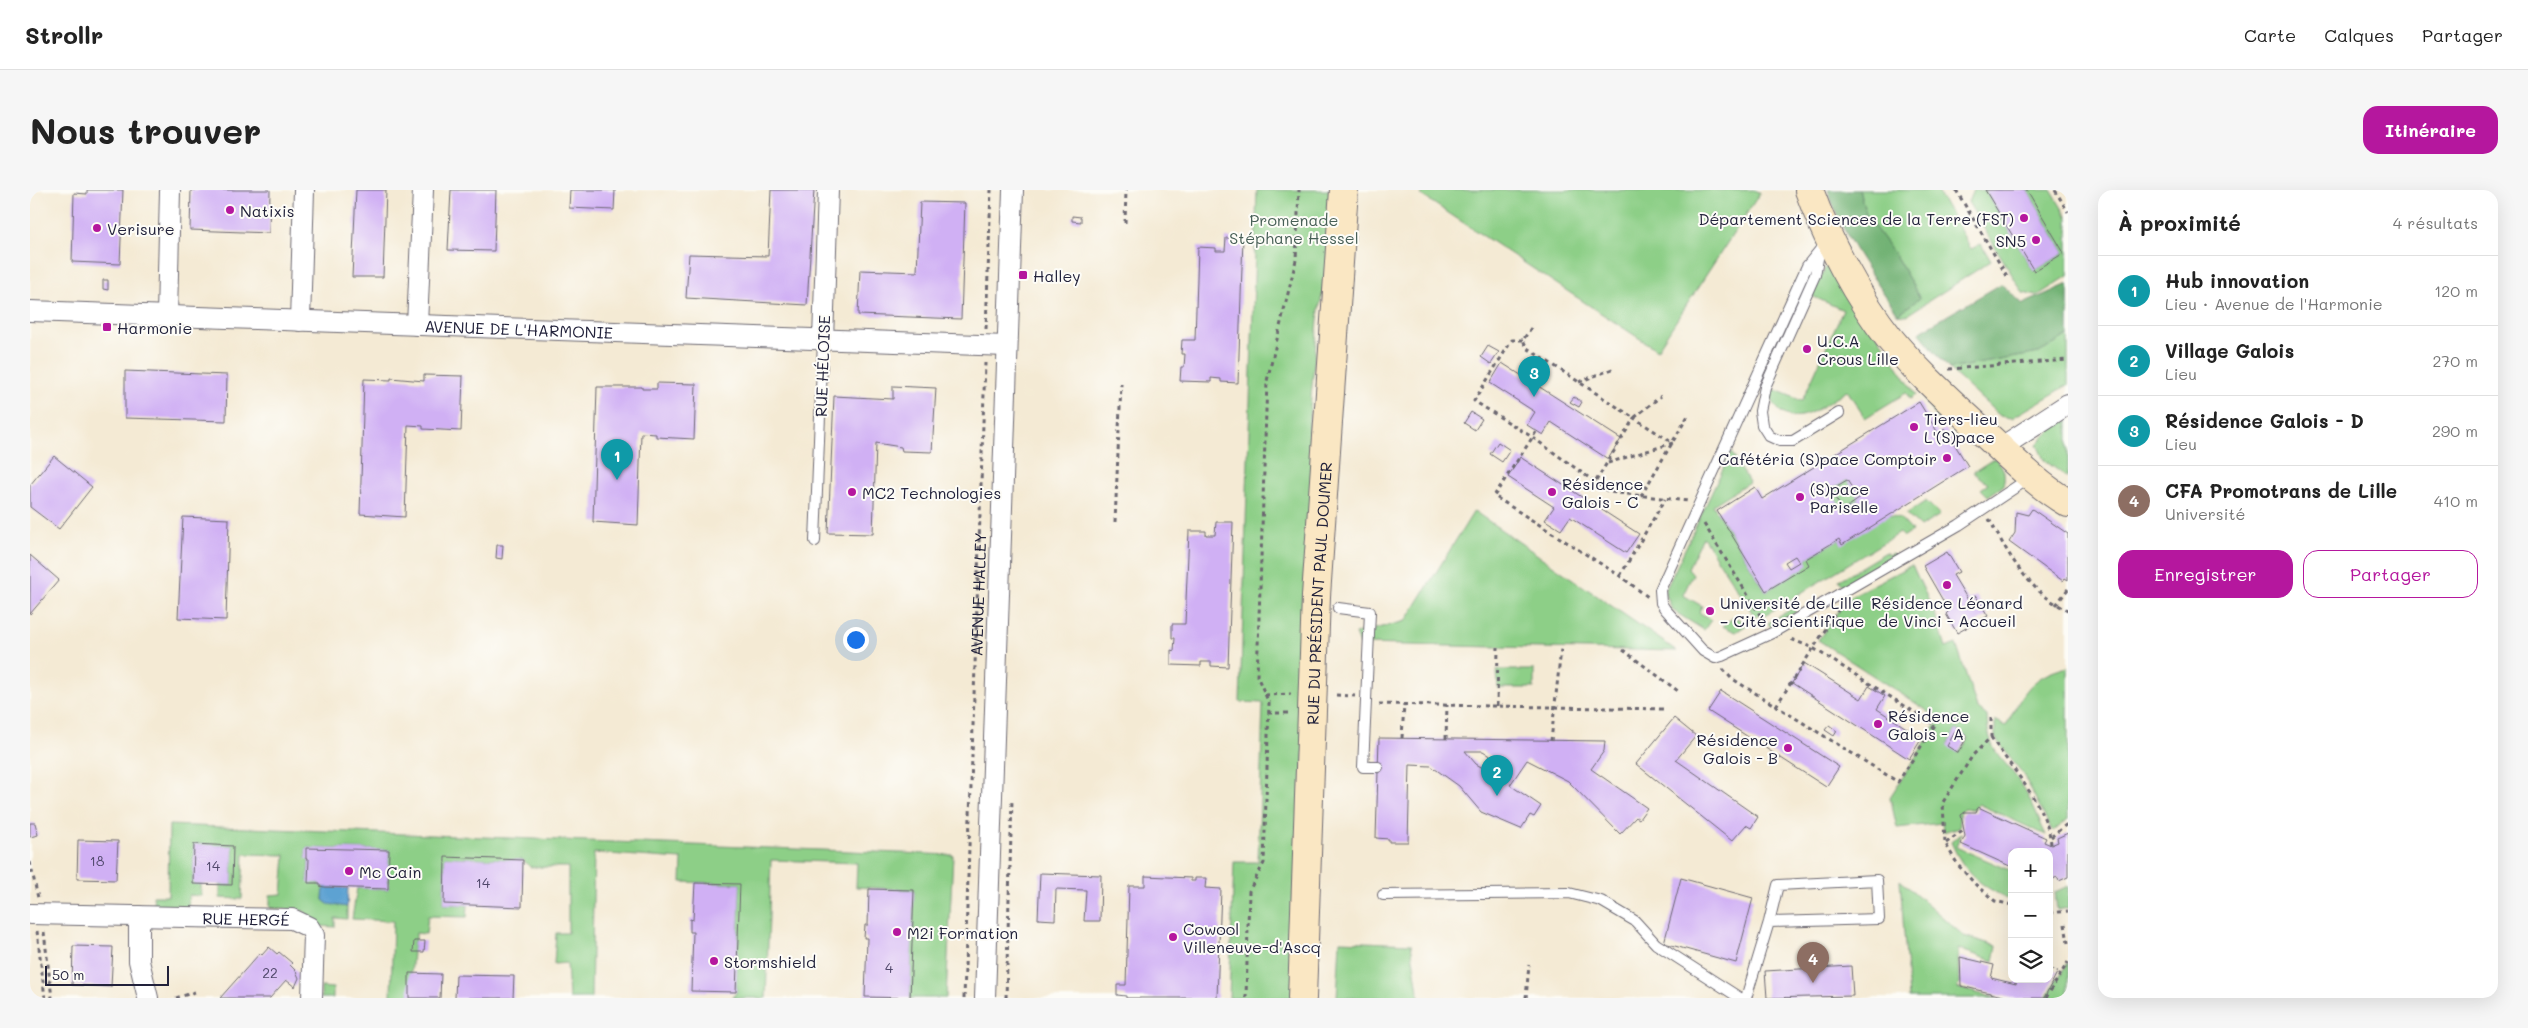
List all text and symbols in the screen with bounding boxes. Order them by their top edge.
text: Strollr [25,19,103,50]
text: Carte [2244,23,2296,47]
text: Calques [2324,23,2394,47]
text: Partager [2422,23,2503,47]
button: Itinéraire [2363,106,2498,154]
text: Nous trouver [30,107,261,153]
place label: Natixis [240,200,295,221]
marker: Natixis [224,204,236,216]
place label: Département Sciences de la Terre (FST) [1698,208,2014,229]
park label: Promenade Stéphane Hessel [1229,209,1359,248]
text: À proximité [2118,209,2241,236]
marker: Département Sciences de la Terre (FST) [2018,212,2030,224]
text: 4 résultats [2393,212,2478,233]
place label: Verisure [107,218,175,239]
marker: Verisure [91,222,103,234]
place label: SN5 [1996,230,2026,251]
marker: SN5 [2030,234,2042,246]
place label: Halley [1033,265,1081,286]
text: Hub innovation [2165,268,2309,293]
marker: Halley [1017,269,1029,281]
text: 1 [2130,280,2138,301]
text: 120 m [2434,280,2478,301]
text: Lieu · Avenue de l'Harmonie [2165,293,2383,314]
street label: AVENUE DE L'HARMONIE [424,315,613,342]
street label: RUE HÉLOISE [810,315,834,417]
place label: Harmonie [117,317,192,338]
marker: Harmonie [101,321,113,333]
place label: U.C.A Crous Lille [1817,330,1899,369]
text: Village Galois [2165,338,2294,363]
marker: U.C.A Crous Lille [1801,343,1813,355]
text: 2 [2130,350,2138,371]
text: 270 m [2432,350,2478,371]
pin: 3 [1518,356,1550,397]
text: Lieu [2165,363,2197,384]
place label: Tiers-lieu L'(S)pace [1924,408,1998,447]
text: Résidence Galois - D [2165,408,2364,433]
text: 3 [2129,420,2139,441]
text: 290 m [2432,420,2478,441]
marker: Tiers-lieu L'(S)pace [1908,421,1920,433]
text: Lieu [2165,433,2197,454]
pin: 1 [601,439,633,480]
place label: Cafétéria (S)pace Comptoir [1718,448,1937,469]
marker: Cafétéria (S)pace Comptoir [1941,452,1953,464]
street label: RUE DU PRÉSIDENT PAUL DOUMER [1301,461,1336,725]
place label: Résidence Galois - C [1562,473,1643,512]
place label: (S)pace Pariselle [1810,478,1878,517]
text: CFA Promotrans de Lille [2165,478,2397,503]
place label: MC2 Technologies [862,482,1001,503]
marker: MC2 Technologies [846,486,858,498]
marker: Résidence Galois - C [1546,486,1558,498]
text: 4 [2129,490,2139,511]
text: 410 m [2434,490,2478,511]
marker: (S)pace Pariselle [1794,491,1806,503]
text: Université [2165,503,2245,524]
street label: AVENUE HALLEY [965,532,990,657]
button: Enregistrer [2118,550,2293,598]
button: Partager [2303,550,2478,598]
marker: Résidence Léonard de Vinci - Accueil [1941,579,1953,591]
place label: Université de Lille ‐ Cité scientifique [1720,592,1865,631]
place label: Résidence Léonard de Vinci - Accueil [1871,592,2023,631]
marker: Université de Lille ‐ Cité scientifique [1704,605,1716,617]
your location [843,627,869,653]
place label: Résidence Galois - A [1888,705,1969,744]
marker: Résidence Galois - A [1872,718,1884,730]
place label: Résidence Galois - B [1697,729,1778,768]
marker: Résidence Galois - B [1782,742,1794,754]
pin: 2 [1481,755,1513,796]
map controls [2008,848,2053,983]
button: + [2008,848,2053,893]
house number: 18 [90,851,104,870]
house number: 14 [206,856,221,875]
place label: Mc Cain [359,861,421,882]
marker: Mc Cain [343,865,355,877]
house number: 14 [476,873,491,892]
button: − [2008,893,2053,938]
street label: RUE HERGÉ [202,907,290,929]
place label: Cowool Villeneuve-d'Ascq [1183,918,1321,957]
place label: M2i Formation [907,922,1018,943]
marker: M2i Formation [891,926,903,938]
marker: Cowool Villeneuve-d'Ascq [1167,931,1179,943]
button: layers [2008,938,2053,983]
pin: 4 [1797,942,1829,983]
place label: Stormshield [724,951,816,972]
marker: Stormshield [708,955,720,967]
house number: 4 [885,958,894,977]
scale bar [45,963,169,986]
house number: 22 [262,963,278,982]
text: 50 m [52,965,84,984]

